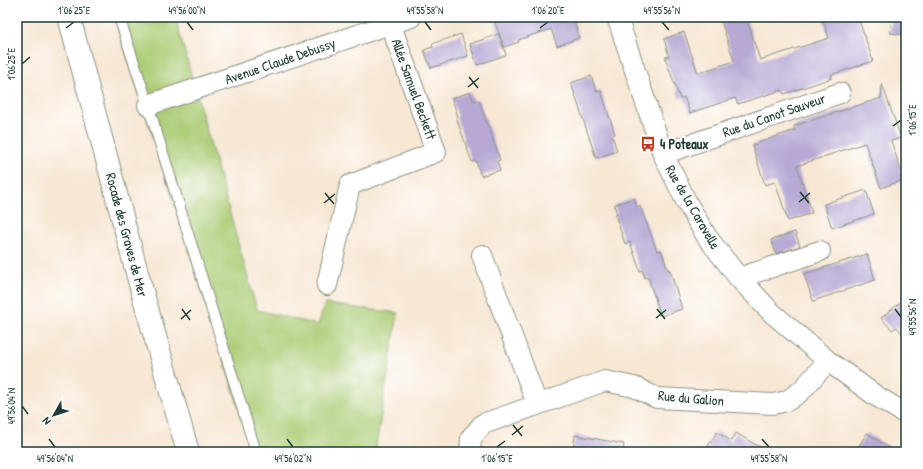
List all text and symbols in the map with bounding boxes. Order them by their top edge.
text: 1°06'25"E [58,4,91,17]
text: 49°56'00"N [169,4,205,17]
text: 49°55'58"N [407,4,443,17]
text: 1°06'20"E [532,4,565,17]
text: 49°55'56"N [644,4,680,17]
street label: Avenue Claude Debussy [222,33,338,89]
street label: Allée Samuel Beckett [387,36,442,142]
text: 1°06'25"E [5,47,18,80]
street label: Rue du Canot Sauveur [720,88,829,141]
text: 1°06'15"E [906,104,919,136]
place label: 4 Poteaux [660,134,709,153]
bus stop icon: 4 Poteaux [639,135,657,153]
street label: Rue de la Caravelle [662,161,725,253]
street label: Rocade des Graves de Mer [102,171,153,300]
text: 49°55'56"N [906,299,919,335]
street label: Rue du Galion [657,385,725,410]
text: 49°56'04"N [5,388,18,424]
north arrow [34,395,74,435]
text: N [39,415,54,428]
text: 49°56'04"N [37,452,73,465]
text: 49°56'02"N [274,452,312,465]
text: 1°06'15"E [481,452,513,465]
text: 49°55'58"N [751,452,787,465]

